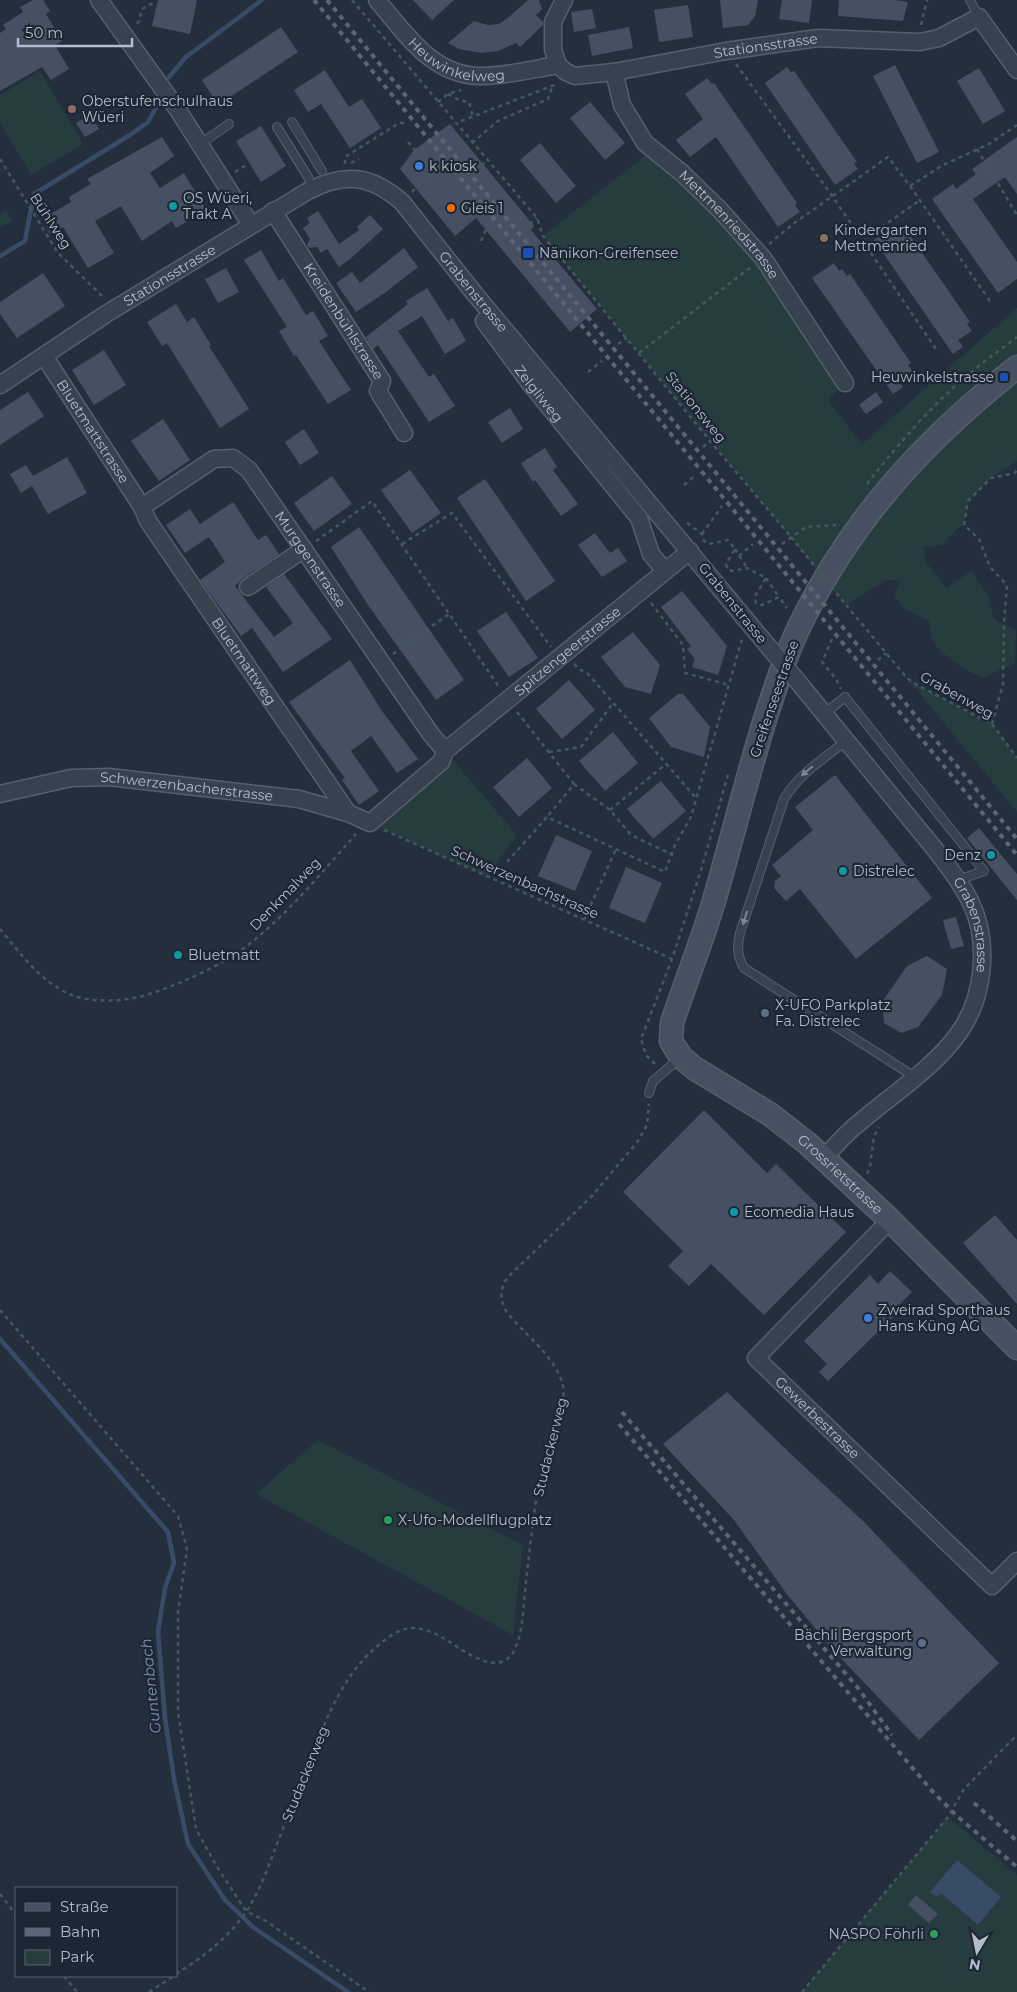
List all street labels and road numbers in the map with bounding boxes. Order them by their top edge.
street label: Stationsstrasse [712,29,819,62]
street label: Heuwinkelweg [404,34,506,85]
street label: Mettmenriedstrasse [675,166,783,282]
street label: Bühlweg [26,190,76,252]
street label: Stationsstrasse [120,240,219,310]
street label: Grabenstrasse [435,247,512,336]
street label: Kreidenbühlstrasse [300,260,388,383]
street label: Zelgliweg [510,361,567,426]
street label: Stationsweg [662,368,730,446]
street label: Bluetmattstrasse [53,376,133,487]
street label: Murggenstrasse [271,508,350,611]
street label: Grabenstrasse [695,559,771,647]
street label: Spitzengeerstrasse [510,602,624,700]
street label: Bluetmattweg [208,614,280,708]
street label: Greifenseestrasse [746,638,802,760]
street label: Grabenweg [917,667,997,723]
street label: Schwerzenbacherstrasse [100,768,274,805]
street label: Schwerzenbachstrasse [448,841,602,923]
street label: Denkmalweg [246,854,324,934]
street label: Grabenstrasse [949,873,991,973]
street label: Grossrietstrasse [794,1130,887,1218]
street label: Gewerbestrasse [771,1372,864,1463]
street label: Studackerweg [529,1395,571,1499]
street label: Studackerweg [278,1723,332,1825]

